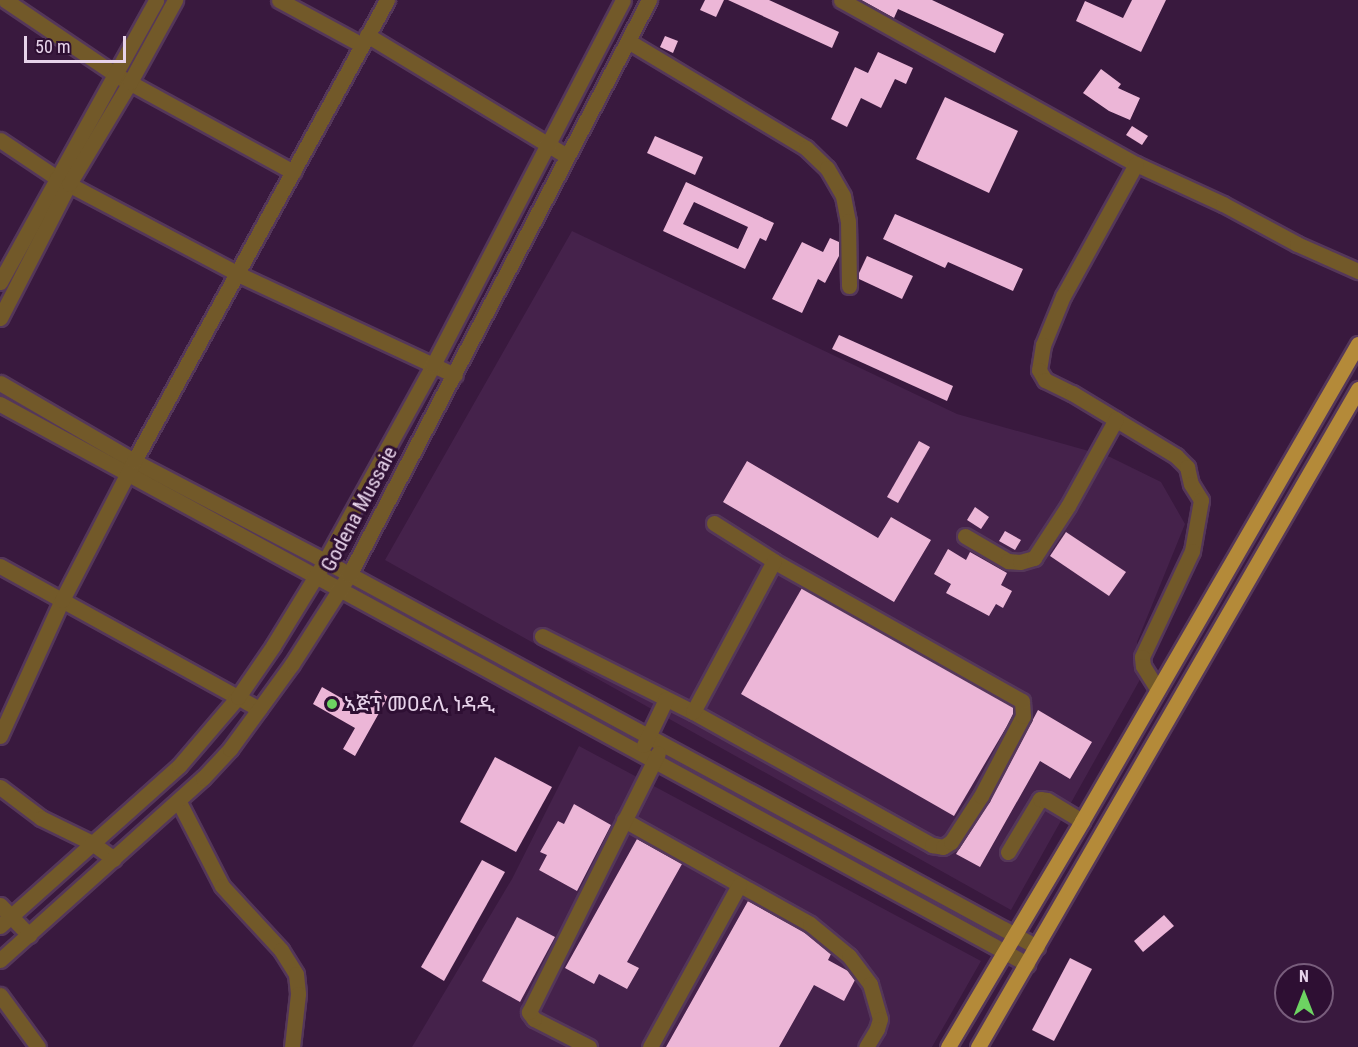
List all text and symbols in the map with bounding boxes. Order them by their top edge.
scale bar [27,24,129,62]
text: 50 m [35,36,70,57]
street label: Godena Mussaie [315,442,403,576]
place label: ኣጅፕ መዐደሊ ነዳዲ [344,691,495,717]
marker: ኣጅፕ መዐደሊ ነዳዲ [325,697,339,711]
north arrow [1274,963,1334,1023]
text: N [1299,967,1309,986]

